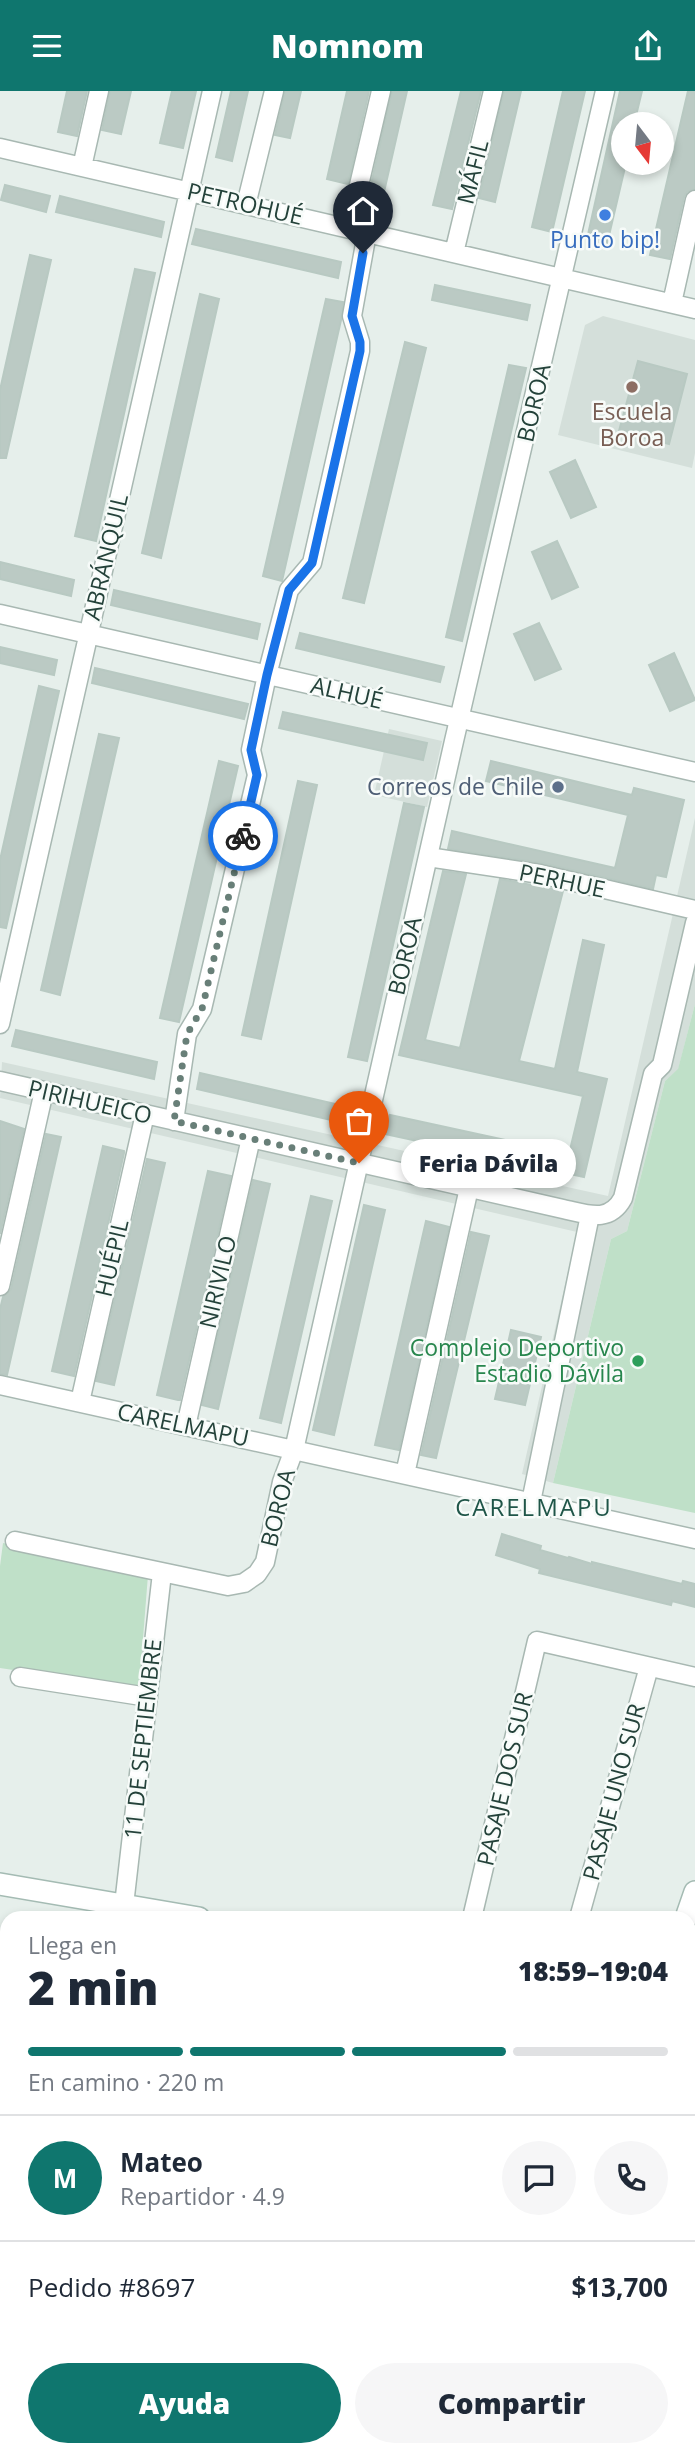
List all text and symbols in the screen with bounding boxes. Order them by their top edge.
text: Nomnom [271,24,424,67]
icon: menu [28,27,66,65]
icon: share [629,27,667,65]
north arrow [611,112,674,175]
map controls [611,112,674,175]
street label: MÁFIL [449,136,495,207]
street label: PETROHUÉ [184,174,306,232]
pin [333,181,393,253]
icon: home [344,192,382,230]
marker: Punto bip! [597,207,613,223]
place label: Punto bip! [550,223,660,255]
street label: BOROA [509,360,558,445]
marker: Escuela Boroa [624,379,640,395]
place label: Escuela Boroa [592,395,672,453]
street label: ABRÁNQUIL [75,491,135,623]
street label: ALHUÉ [308,668,386,716]
place label: Correos de Chile [367,770,544,802]
marker: Correos de Chile [550,779,566,795]
courier [208,801,278,871]
icon: bike [224,817,262,855]
street label: PERHUE [516,855,608,905]
street label: BOROA [380,913,429,998]
street label: PIRIHUEICO [25,1071,155,1131]
pin [329,1091,389,1163]
icon: bag [340,1102,378,1140]
callout: Feria Dávila [401,1139,576,1187]
text: Feria Dávila [419,1147,558,1179]
street label: HUÉPIL [87,1216,135,1300]
street label: NIRIVILO [191,1232,243,1331]
place label: Complejo Deportivo Estadio Dávila [410,1331,624,1389]
marker: Complejo Deportivo Estadio Dávila [630,1353,646,1369]
street label: CARELMAPU [114,1394,252,1454]
street label: BOROA [252,1465,302,1550]
district label: CARELMAPU [455,1490,613,1523]
street label: 11 DE SEPTIEMBRE [116,1637,168,1841]
street label: PASAJE DOS SUR [469,1689,540,1869]
street label: PASAJE UNO SUR [574,1700,652,1884]
text: Llega en [28,1929,117,1961]
text: 18:59–19:04 [518,1953,668,1989]
text: 2 min [28,1956,159,2018]
text: En camino · 220 m [28,2066,224,2098]
button: chat [502,2141,576,2215]
button: phone [594,2141,668,2215]
text: Mateo [120,2144,203,2180]
text: M [53,2160,77,2196]
text: Repartidor · 4.9 [120,2180,285,2212]
text: Pedido #8697 [28,2269,195,2305]
text: $13,700 [571,2269,668,2305]
button: Ayuda [28,2363,341,2443]
button: Compartir [355,2363,668,2443]

